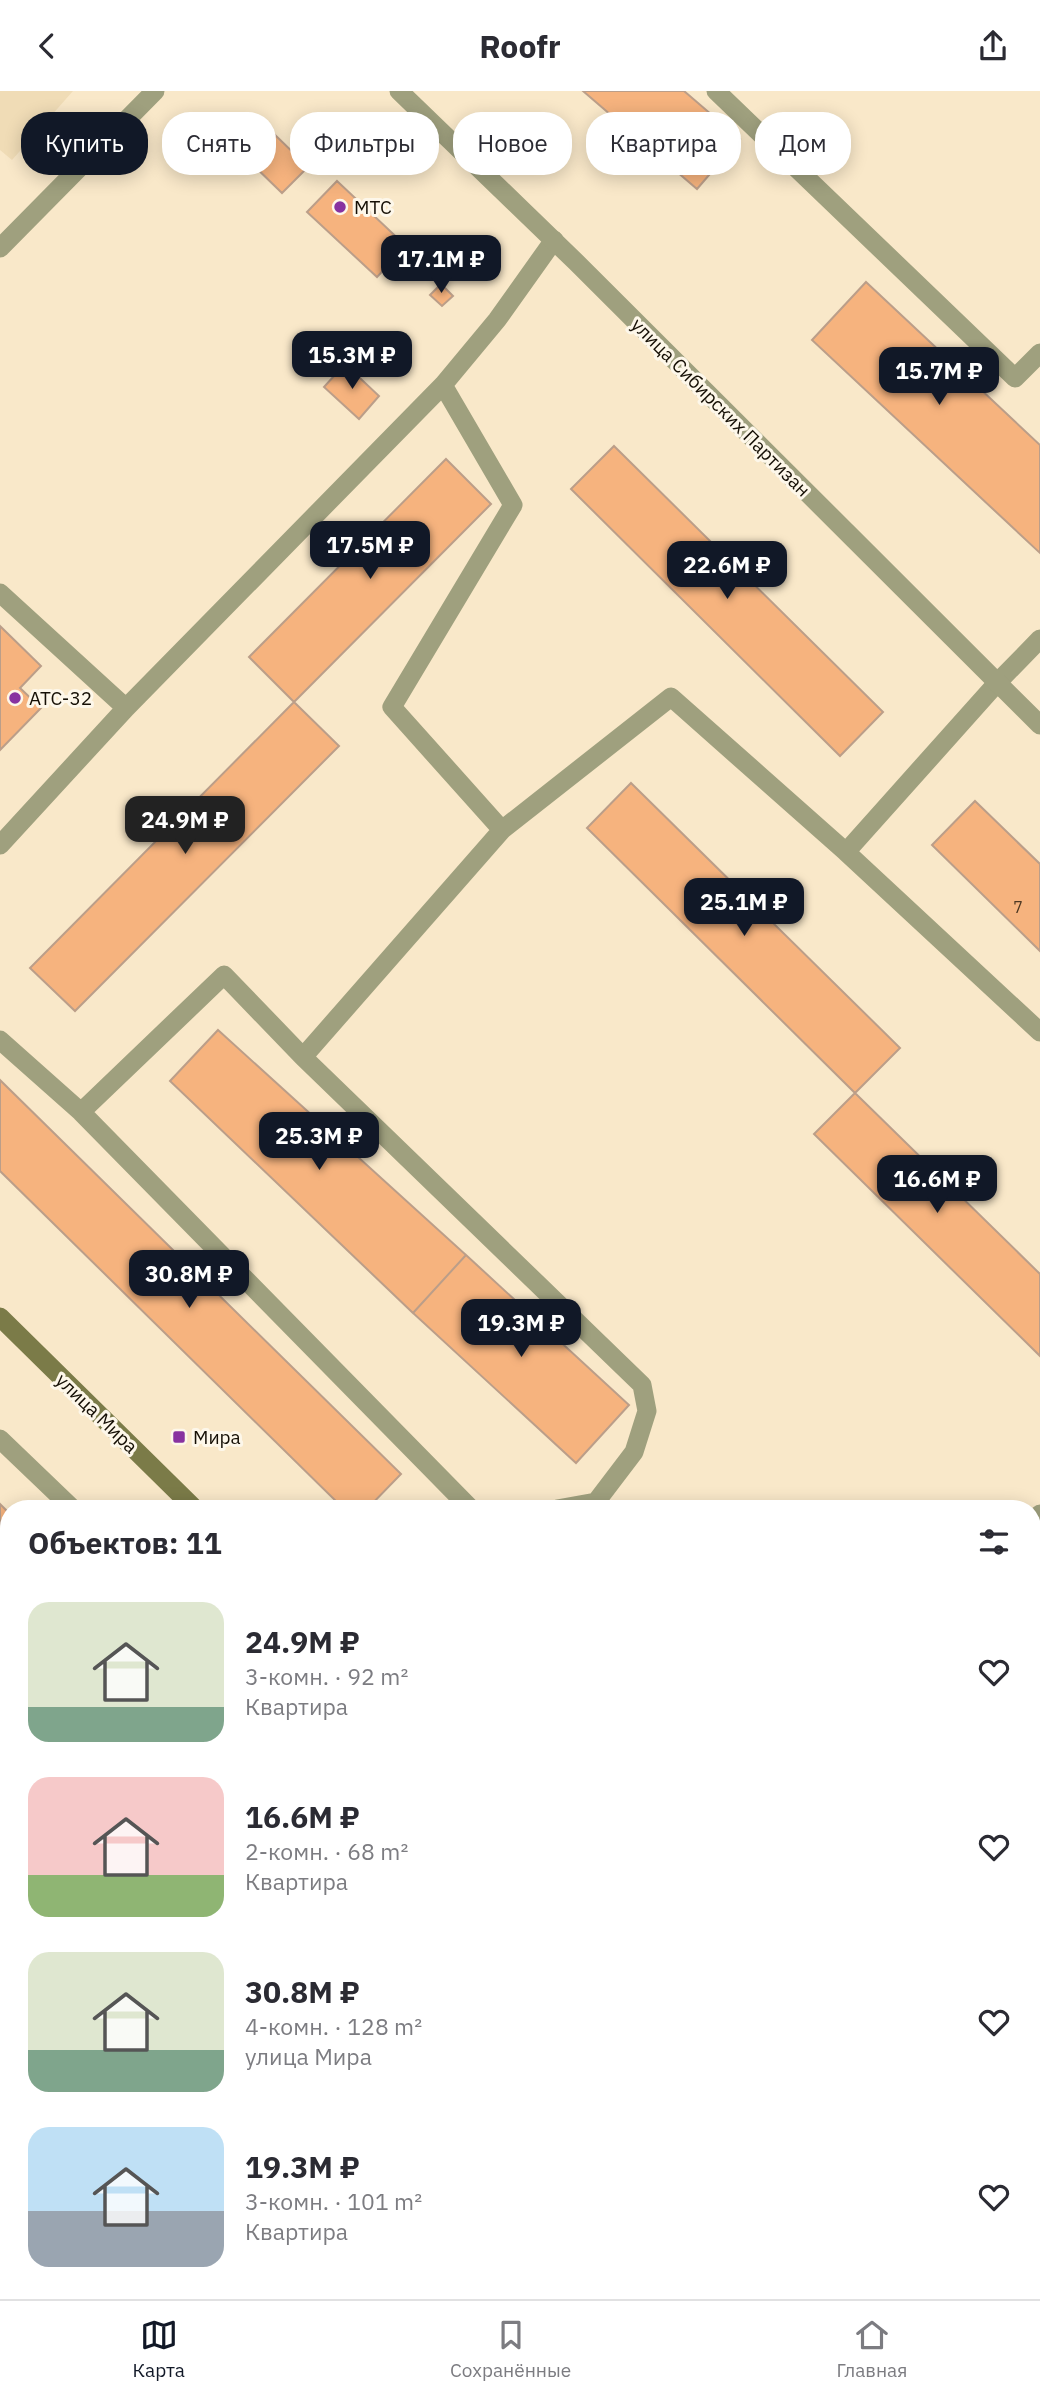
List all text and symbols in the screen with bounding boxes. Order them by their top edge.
text: Roofr [479,25,561,67]
icon: back [28,27,66,65]
icon: share [974,27,1012,65]
chip: Купить [21,112,148,175]
chip: Снять [162,112,276,175]
chip: Фильтры [290,112,439,175]
chip: Новое [453,112,572,175]
chip: Квартира [586,112,741,175]
chip: Дом [755,112,851,175]
place label: МТС [354,195,392,219]
marker: МТС [332,199,348,215]
pin: 17.1M ₽ [376,235,506,295]
text: 17.1M ₽ [397,243,485,273]
street label: улица Сибирских Партизан [627,313,815,501]
pin: 15.3M ₽ [287,331,417,391]
text: 15.3M ₽ [308,339,396,369]
pin: 15.7M ₽ [874,347,1004,407]
text: 15.7M ₽ [895,355,983,385]
pin: 17.5M ₽ [305,521,435,581]
text: 17.5M ₽ [326,529,414,559]
pin: 22.6M ₽ [662,541,792,601]
text: 22.6M ₽ [683,549,771,579]
place label: АТС-32 [29,686,92,710]
marker: АТС-32 [7,690,23,706]
pin: 24.9M ₽ [120,797,250,856]
text: 24.9M ₽ [141,804,229,834]
pin: 25.1M ₽ [679,879,809,938]
text: 25.1M ₽ [700,886,788,916]
house number: 7 [1013,897,1023,917]
pin: 25.3M ₽ [254,1112,384,1172]
text: 25.3M ₽ [275,1120,363,1150]
pin: 16.6M ₽ [872,1155,1002,1215]
text: 16.6M ₽ [893,1163,981,1193]
pin: 30.8M ₽ [124,1251,254,1310]
text: 30.8M ₽ [145,1258,233,1288]
pin: 19.3M ₽ [456,1299,586,1359]
text: 19.3M ₽ [477,1307,565,1337]
street label: улица Мира [51,1368,143,1458]
place label: Мира [193,1425,241,1449]
marker: Мира [171,1429,187,1445]
text: Объектов: 11 [28,1523,222,1562]
icon: filters [975,1523,1013,1561]
text: 24.9M ₽ [245,1622,360,1661]
icon: home [84,1630,168,1714]
icon: heart [975,1653,1013,1691]
text: 3-комн. · 92 m² [245,1661,408,1691]
text: Квартира [245,1691,348,1721]
text: 16.6M ₽ [245,1797,360,1836]
icon: home [84,1805,168,1889]
icon: heart [975,1828,1013,1866]
text: 2-комн. · 68 m² [245,1836,408,1866]
text: Квартира [245,1866,348,1896]
text: 30.8M ₽ [245,1972,360,2011]
icon: home [84,1980,168,2064]
icon: heart [975,2003,1013,2041]
text: 4-комн. · 128 m² [245,2011,422,2041]
text: улица Мира [245,2041,372,2071]
text: 19.3M ₽ [245,2147,360,2186]
icon: home [84,2155,168,2239]
icon: heart [975,2178,1013,2216]
text: 3-комн. · 101 m² [245,2186,422,2216]
text: Квартира [245,2216,348,2246]
tab: Карта [133,2316,185,2382]
tab: Сохранённые [450,2316,571,2382]
tab: Главная [836,2316,907,2382]

